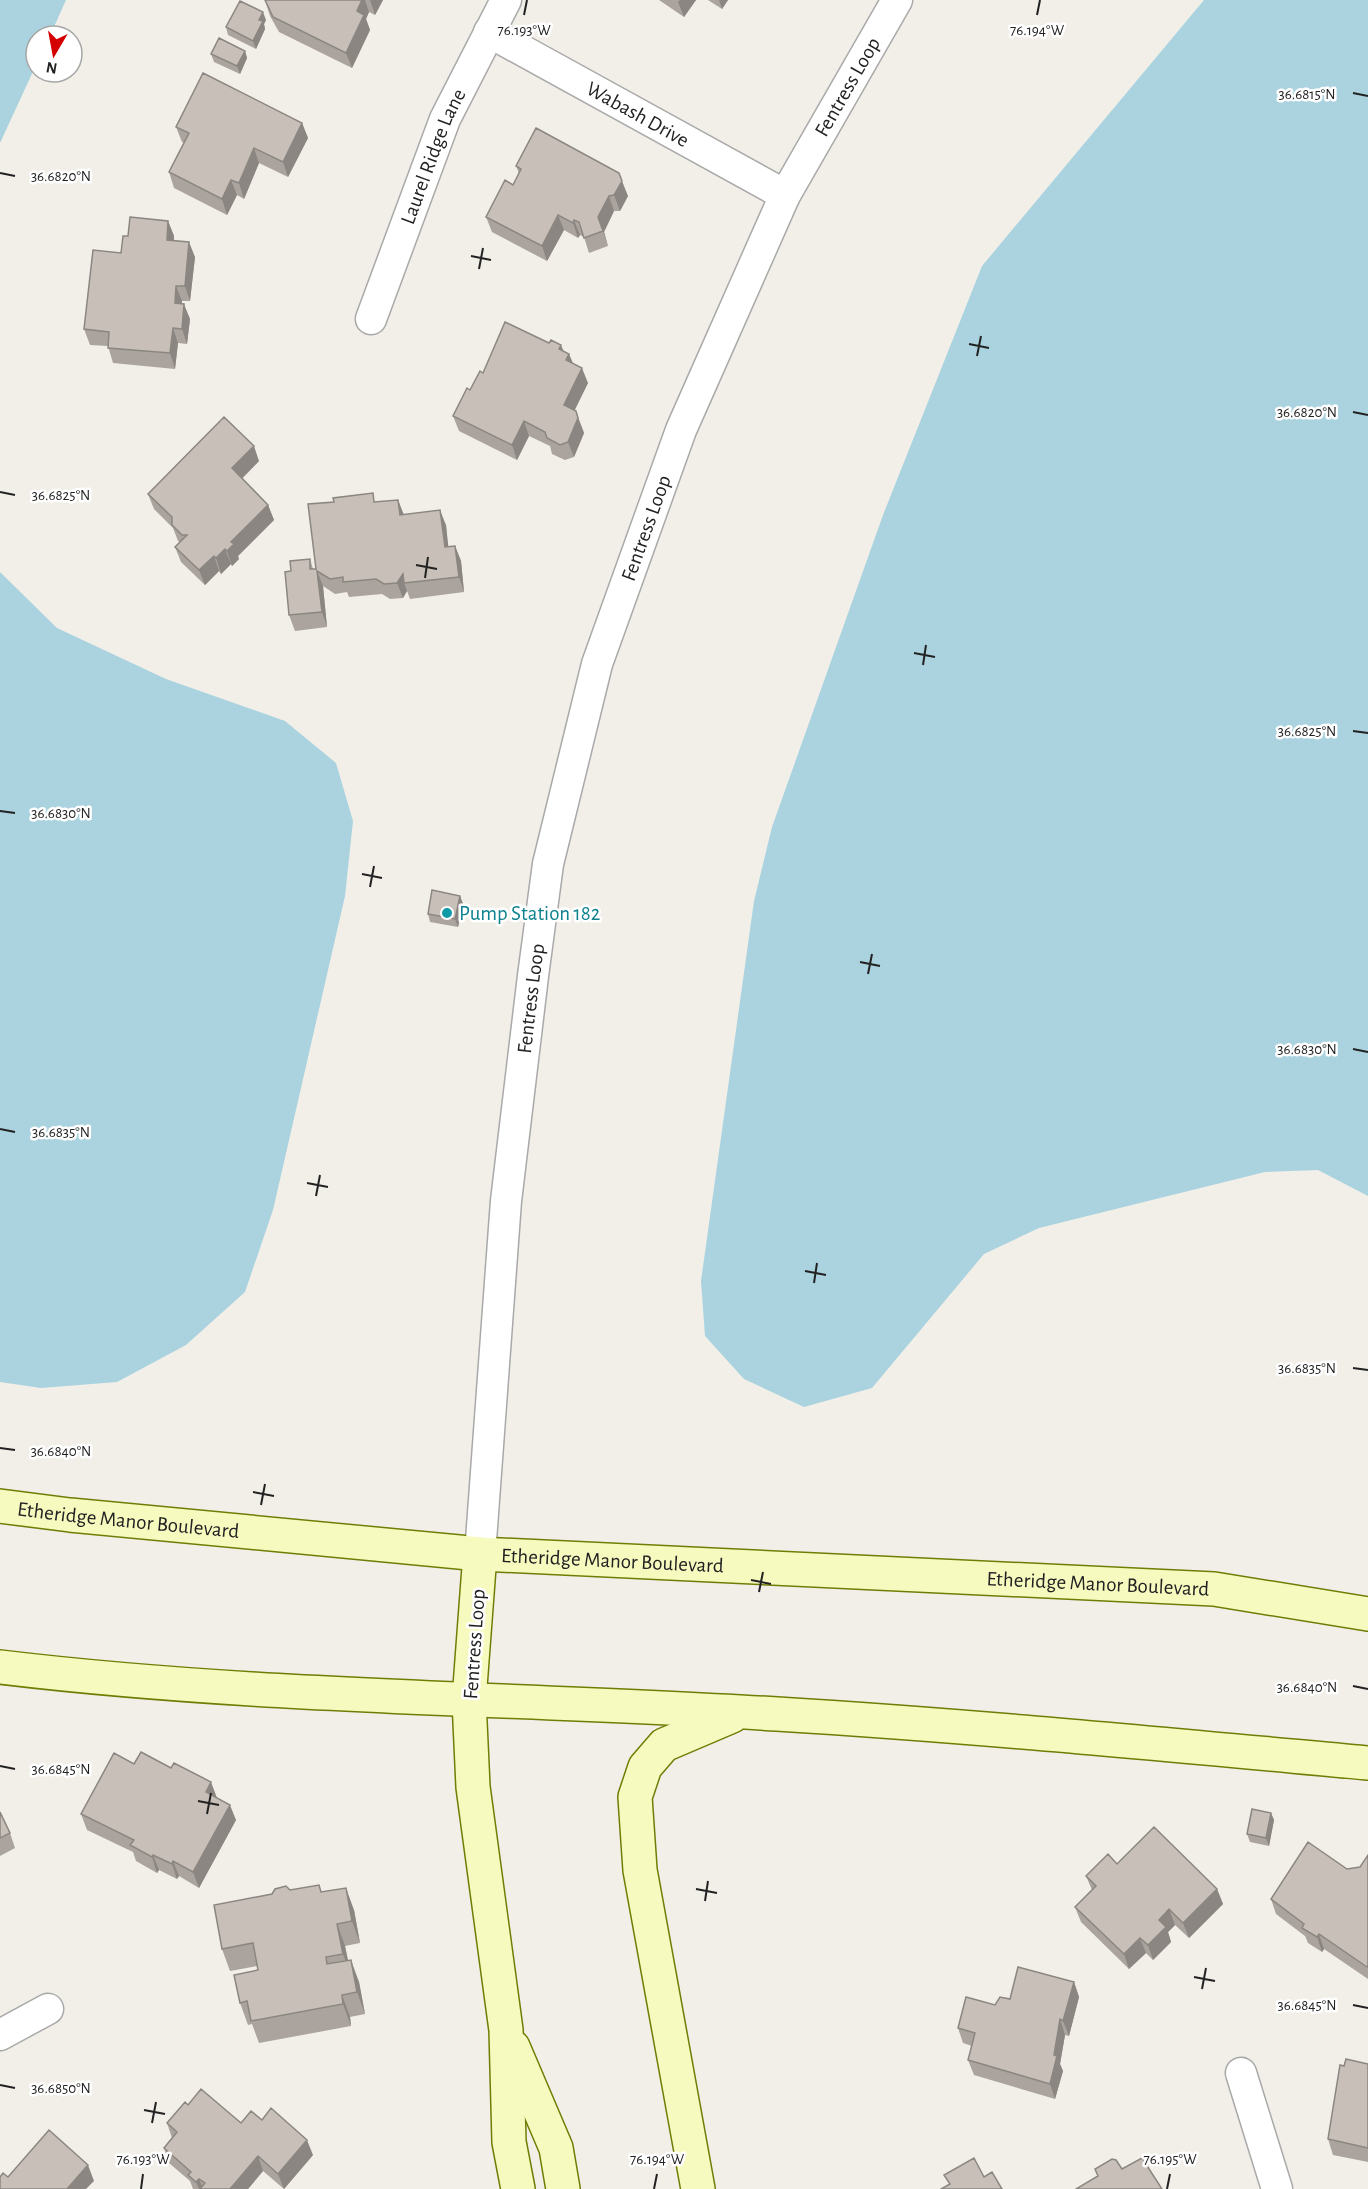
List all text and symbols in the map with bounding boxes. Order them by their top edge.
text: 76.193°W [497,23,551,38]
text: 76.194°W [1010,23,1065,38]
north arrow [24,24,84,84]
street label: Fentress Loop [811,34,884,140]
text: N [45,59,58,77]
street label: Wabash Drive [583,78,693,151]
street label: Laurel Ridge Lane [397,85,470,227]
text: 36.6815°N [1279,87,1335,102]
text: 36.6820°N [31,169,91,184]
text: 36.6820°N [1277,405,1337,420]
street label: Fentress Loop [618,472,675,584]
text: 36.6825°N [32,488,90,503]
text: 36.6825°N [1278,724,1336,739]
text: 36.6830°N [31,806,91,821]
place label: Pump Station 182 [459,903,600,924]
marker: Pump Station 182 [440,906,454,920]
street label: Fentress Loop [514,942,548,1055]
text: 36.6830°N [1277,1042,1337,1057]
text: 36.6835°N [32,1125,90,1140]
text: 36.6835°N [1278,1361,1336,1376]
text: 36.6840°N [31,1444,91,1459]
street label: Etheridge Manor Boulevard [16,1498,240,1542]
street label: Etheridge Manor Boulevard [501,1545,724,1577]
street label: Etheridge Manor Boulevard [986,1568,1210,1600]
street label: Fentress Loop [460,1588,489,1700]
text: 36.6840°N [1277,1680,1337,1695]
text: 36.6845°N [32,1762,90,1777]
text: 36.6845°N [1278,1998,1336,2013]
text: 36.6850°N [31,2081,91,2096]
text: 76.193°W [116,2152,170,2167]
text: 76.194°W [630,2152,685,2167]
text: 76.195°W [1143,2152,1197,2167]

